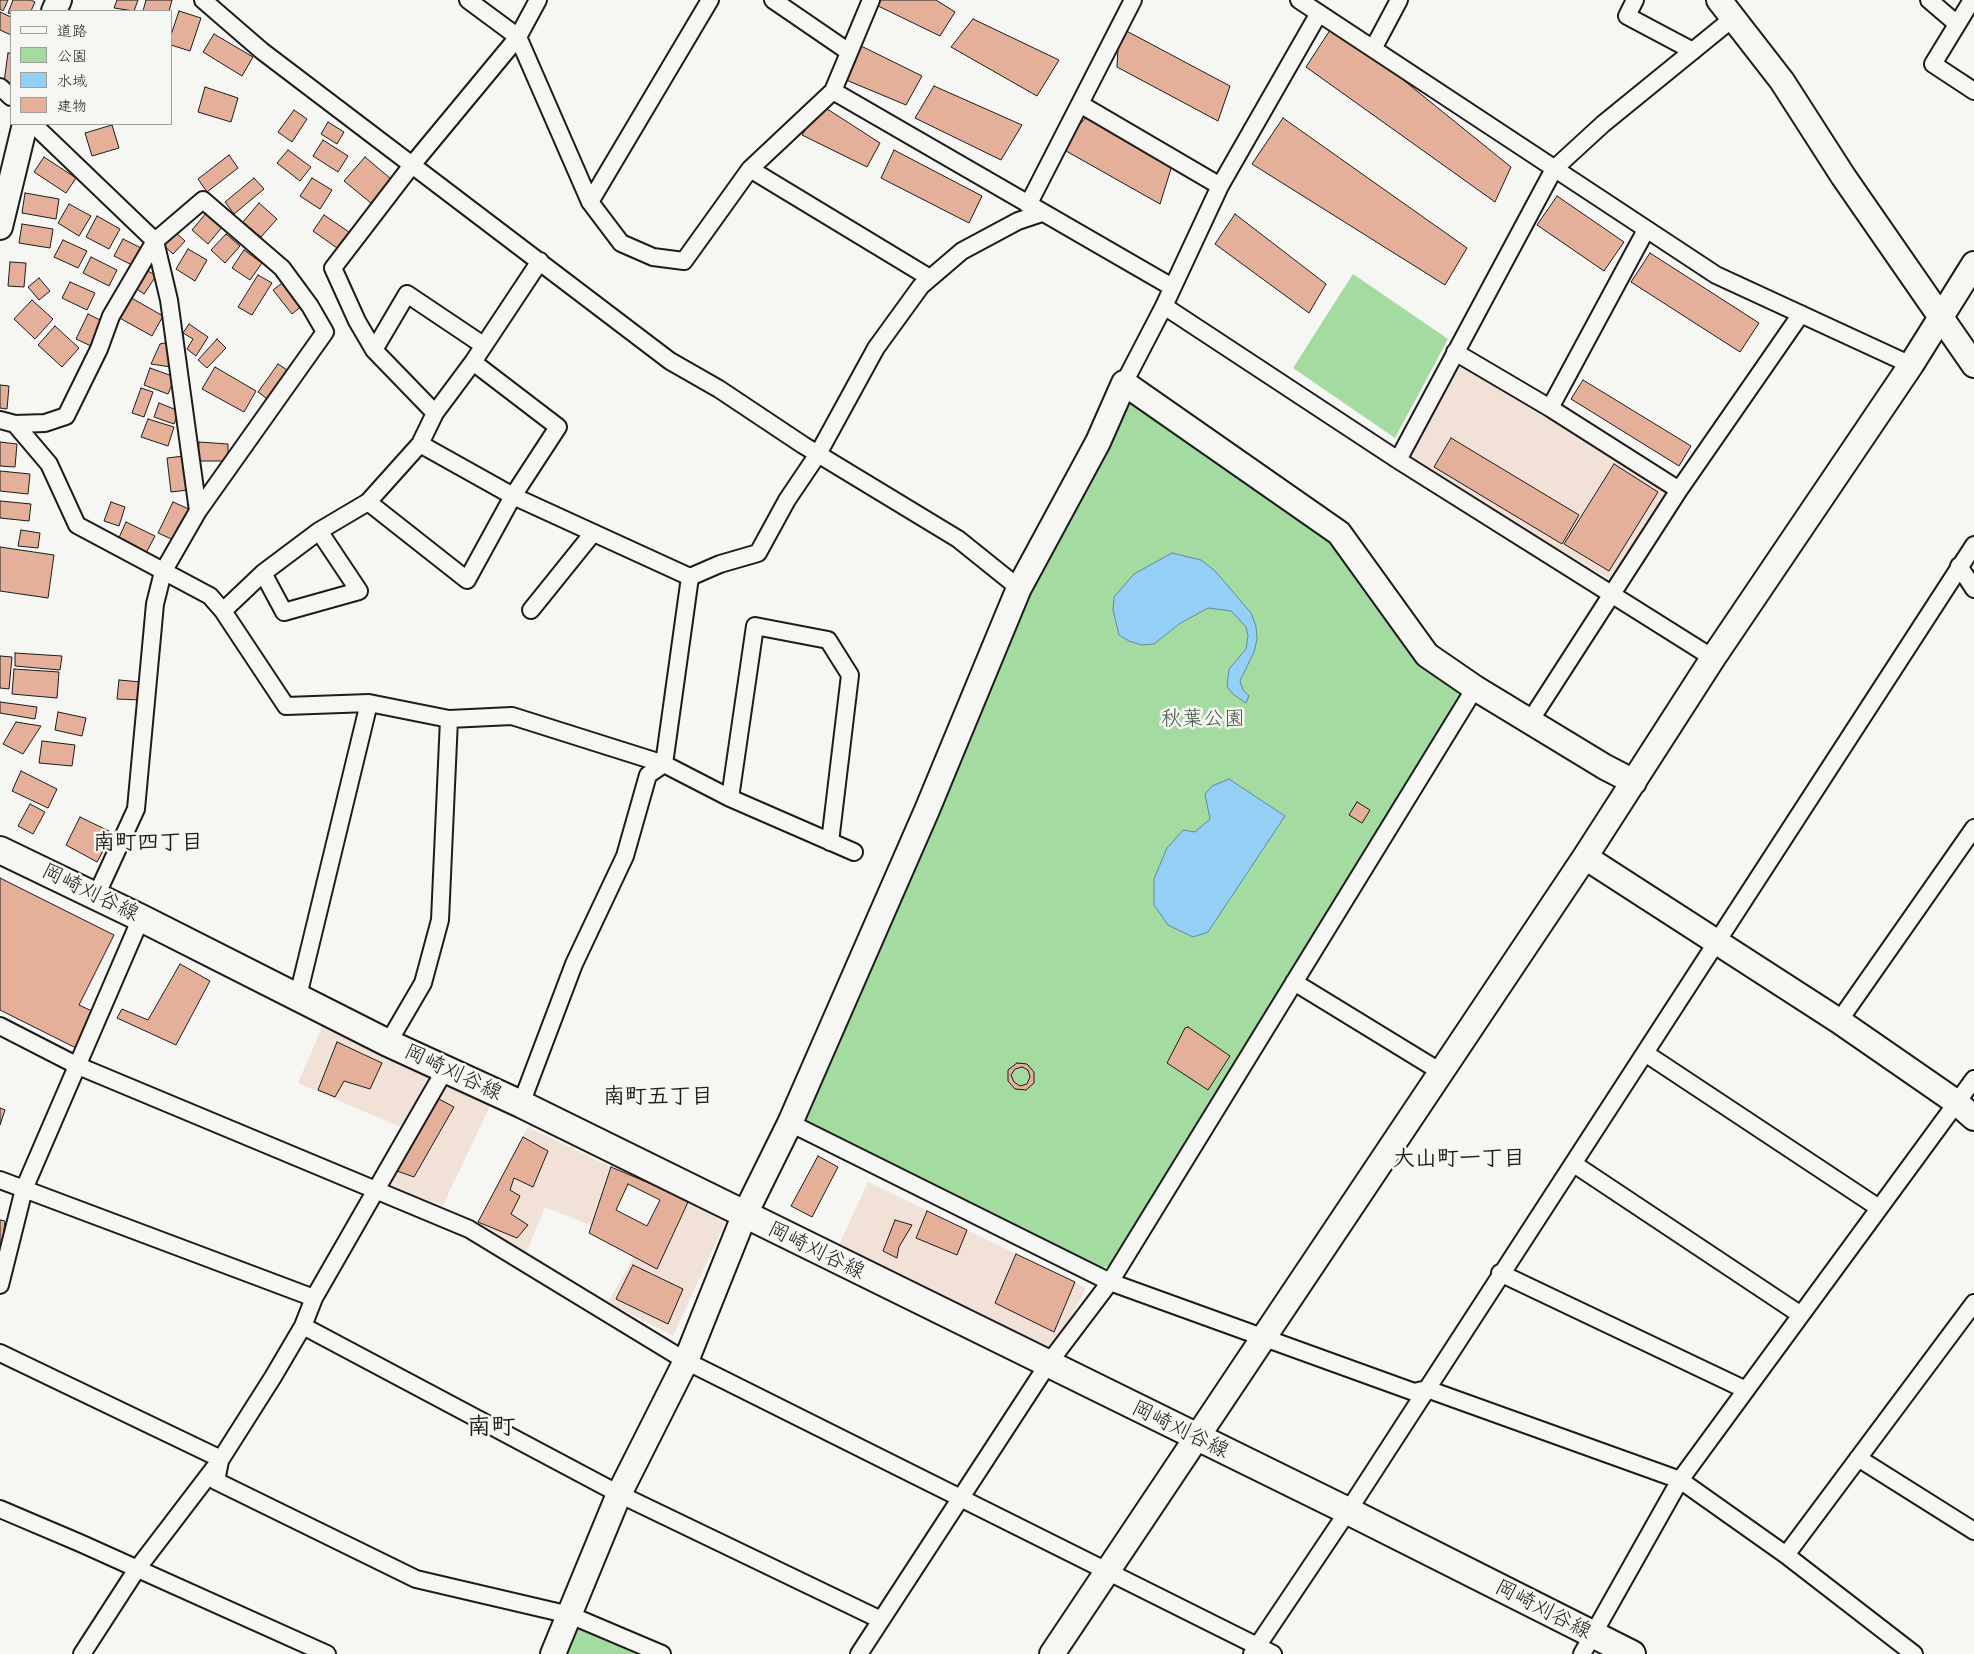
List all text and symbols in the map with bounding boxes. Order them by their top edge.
legend [10,10,172,125]
text: 道路 [57,22,87,41]
text: 公園 [57,47,87,66]
text: 水域 [57,72,87,91]
text: 建物 [57,97,87,116]
park label: 秋葉公園 [1161,706,1245,732]
district label: 南町四丁目 [93,830,203,856]
street label: 岡崎刈谷線 [37,859,143,927]
street label: 岡崎刈谷線 [400,1039,506,1107]
district label: 南町五丁目 [603,1084,713,1110]
district label: 大山町一丁目 [1393,1146,1525,1172]
street label: 岡崎刈谷線 [763,1217,869,1285]
street label: 岡崎刈谷線 [1127,1396,1233,1464]
district label: 南町 [467,1414,515,1442]
street label: 岡崎刈谷線 [1491,1575,1595,1645]

